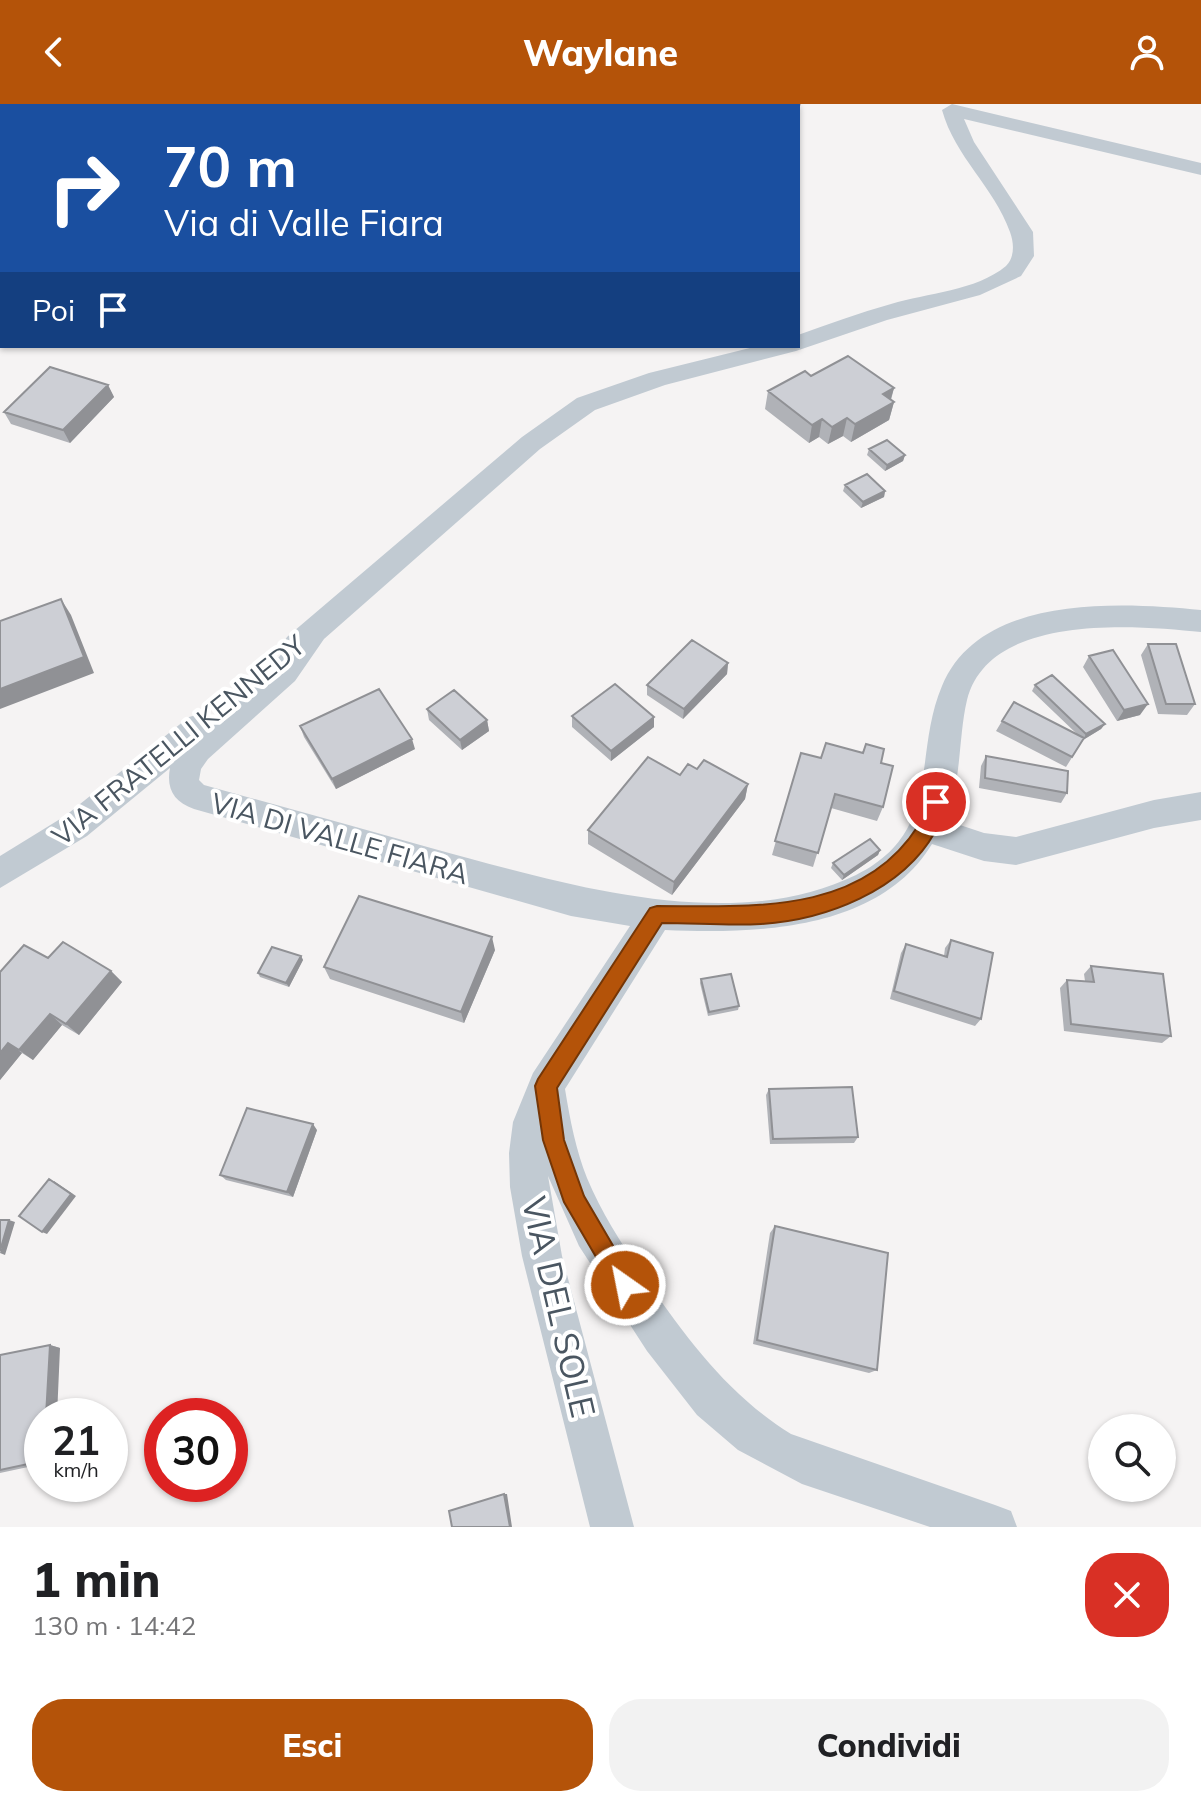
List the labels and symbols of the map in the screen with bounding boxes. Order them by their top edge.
street label: VIA FRATELLI KENNEDY [44,626,312,853]
pin [902,768,970,836]
street label: VIA DI VALLE FIARA [207,784,473,892]
street label: VIA DEL SOLE [513,1192,605,1422]
position arrow [583,1243,667,1327]
speed limit sign: 30 [144,1398,248,1502]

